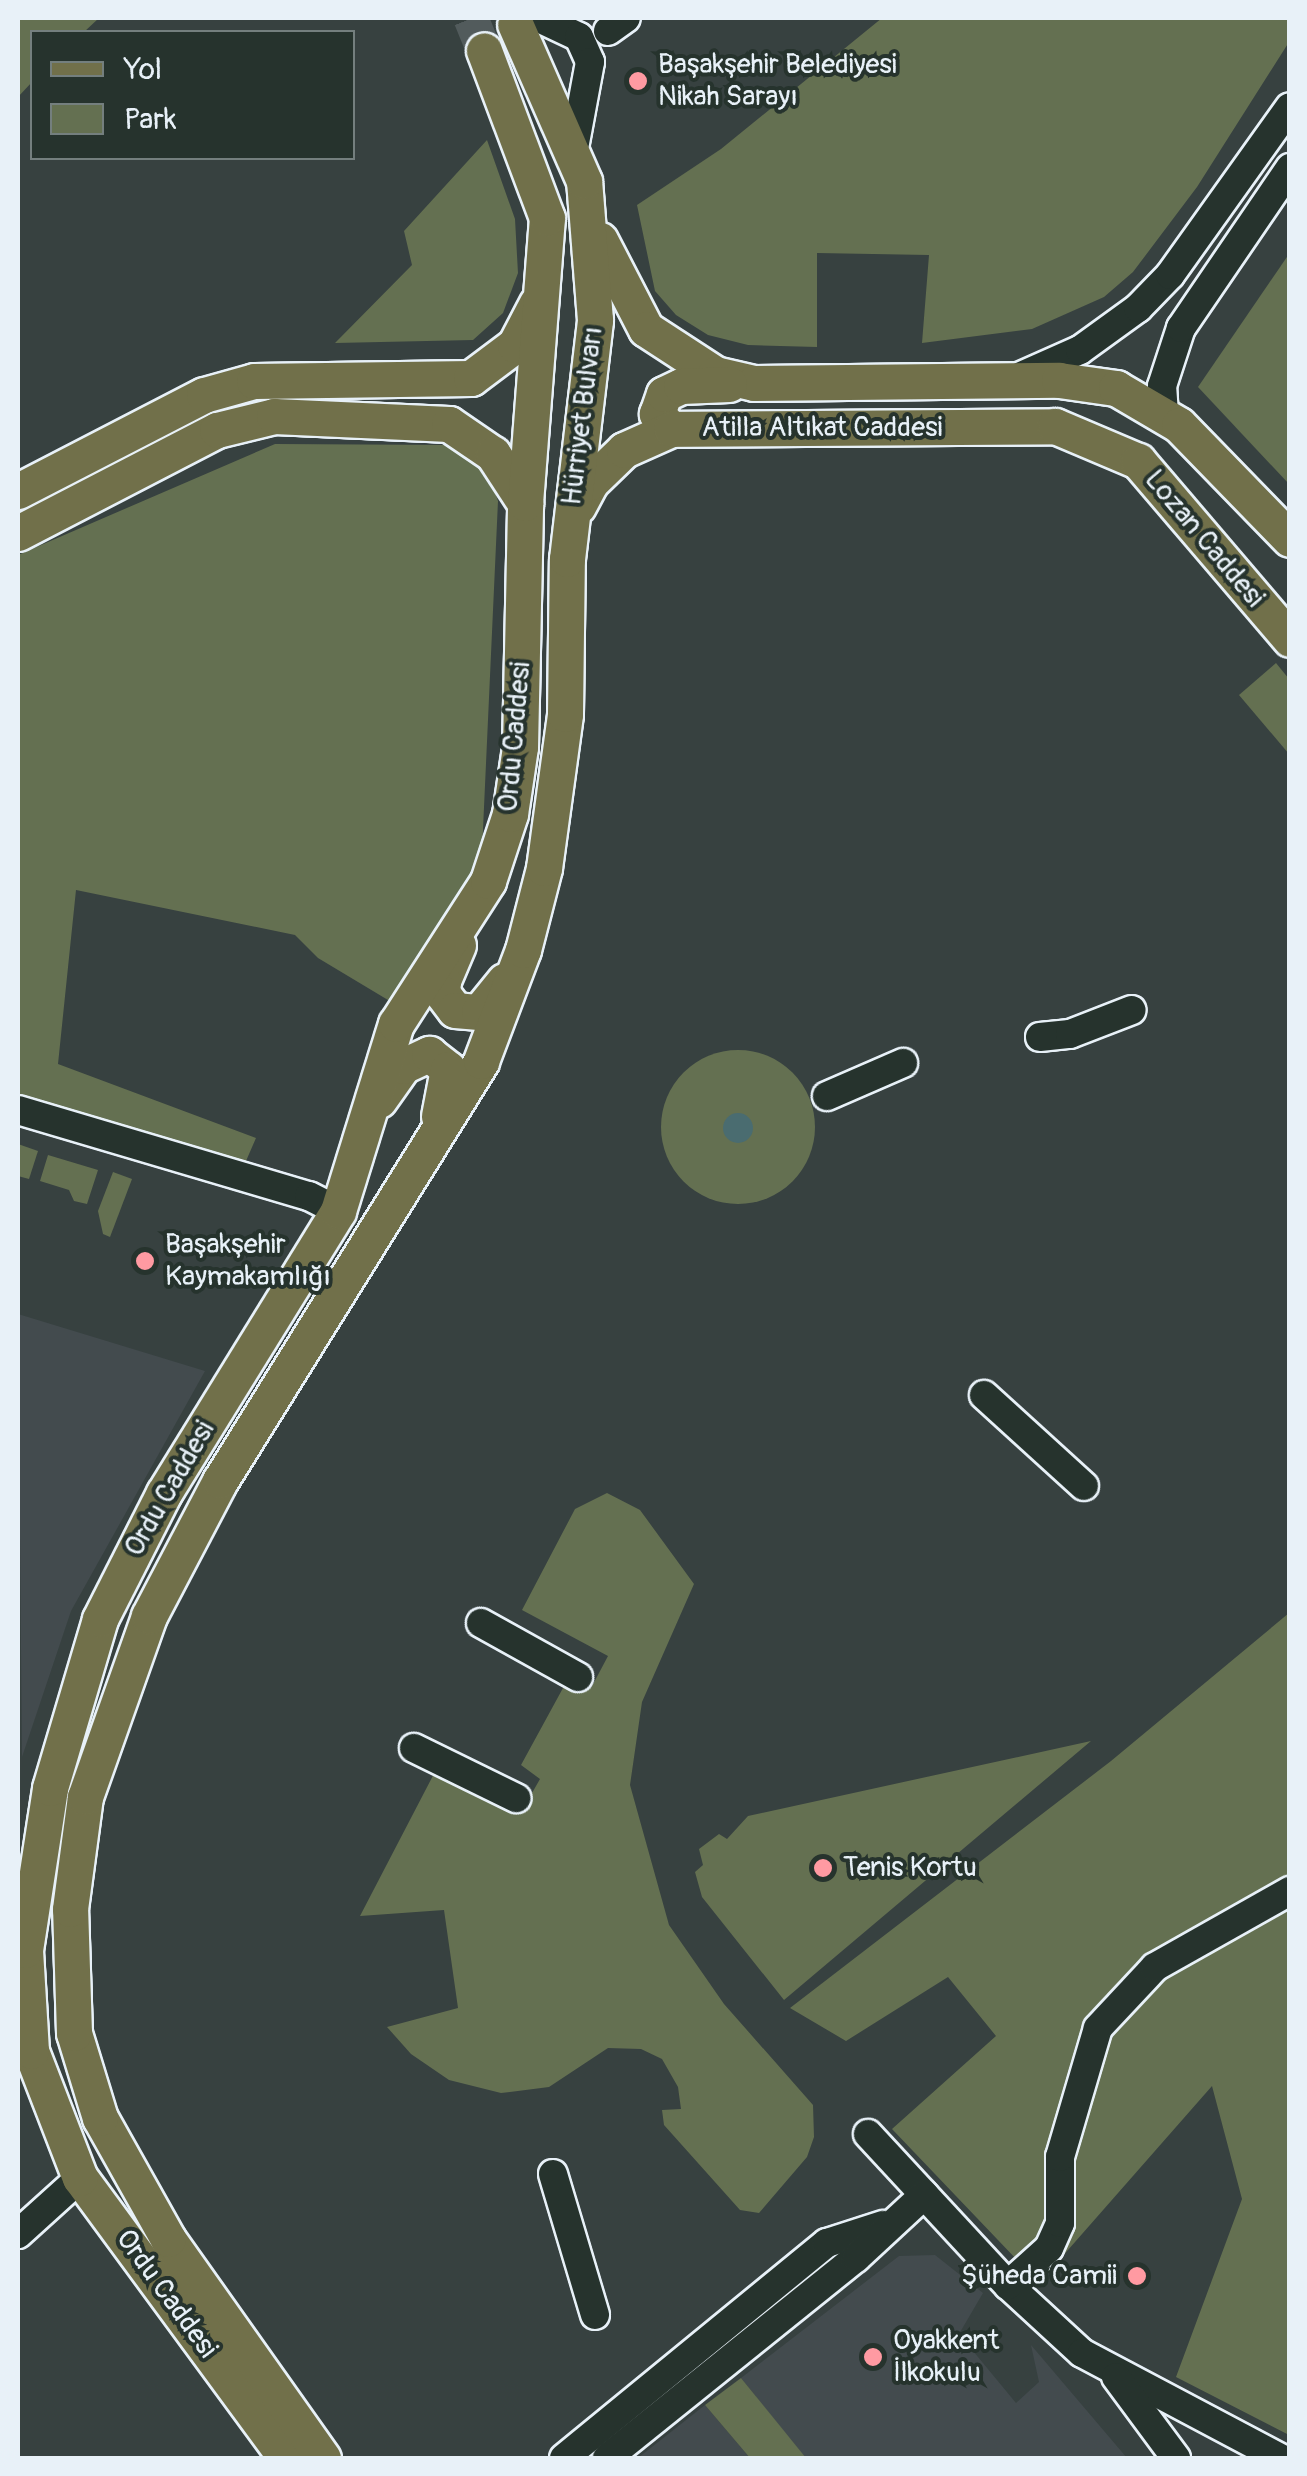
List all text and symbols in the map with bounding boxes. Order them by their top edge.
legend [30,30,355,160]
place label: Başakşehir Belediyesi Nikah Sarayı [658,48,897,114]
text: Yol [124,51,162,88]
marker: Başakşehir Belediyesi Nikah Sarayı [627,70,649,92]
text: Park [124,101,177,138]
street label: Hürriyet Bulvarı [555,325,611,507]
street label: Atilla Altıkat Caddesi [701,411,943,445]
street label: Lozan Caddesi [1137,464,1271,614]
street label: Ordu Caddesi [492,661,538,813]
place label: Başakşehir Kaymakamlığı [165,1228,331,1294]
marker: Başakşehir Kaymakamlığı [134,1250,156,1272]
street label: Ordu Caddesi [118,1415,222,1563]
place label: Tenis Kortu [843,1851,977,1885]
marker: Tenis Kortu [812,1857,834,1879]
street label: Ordu Caddesi [108,2223,224,2365]
place label: Şüheda Camii [961,2259,1117,2293]
marker: Şüheda Camii [1126,2265,1148,2287]
place label: Oyakkent İlkokulu [893,2324,999,2390]
marker: Oyakkent İlkokulu [862,2346,884,2368]

